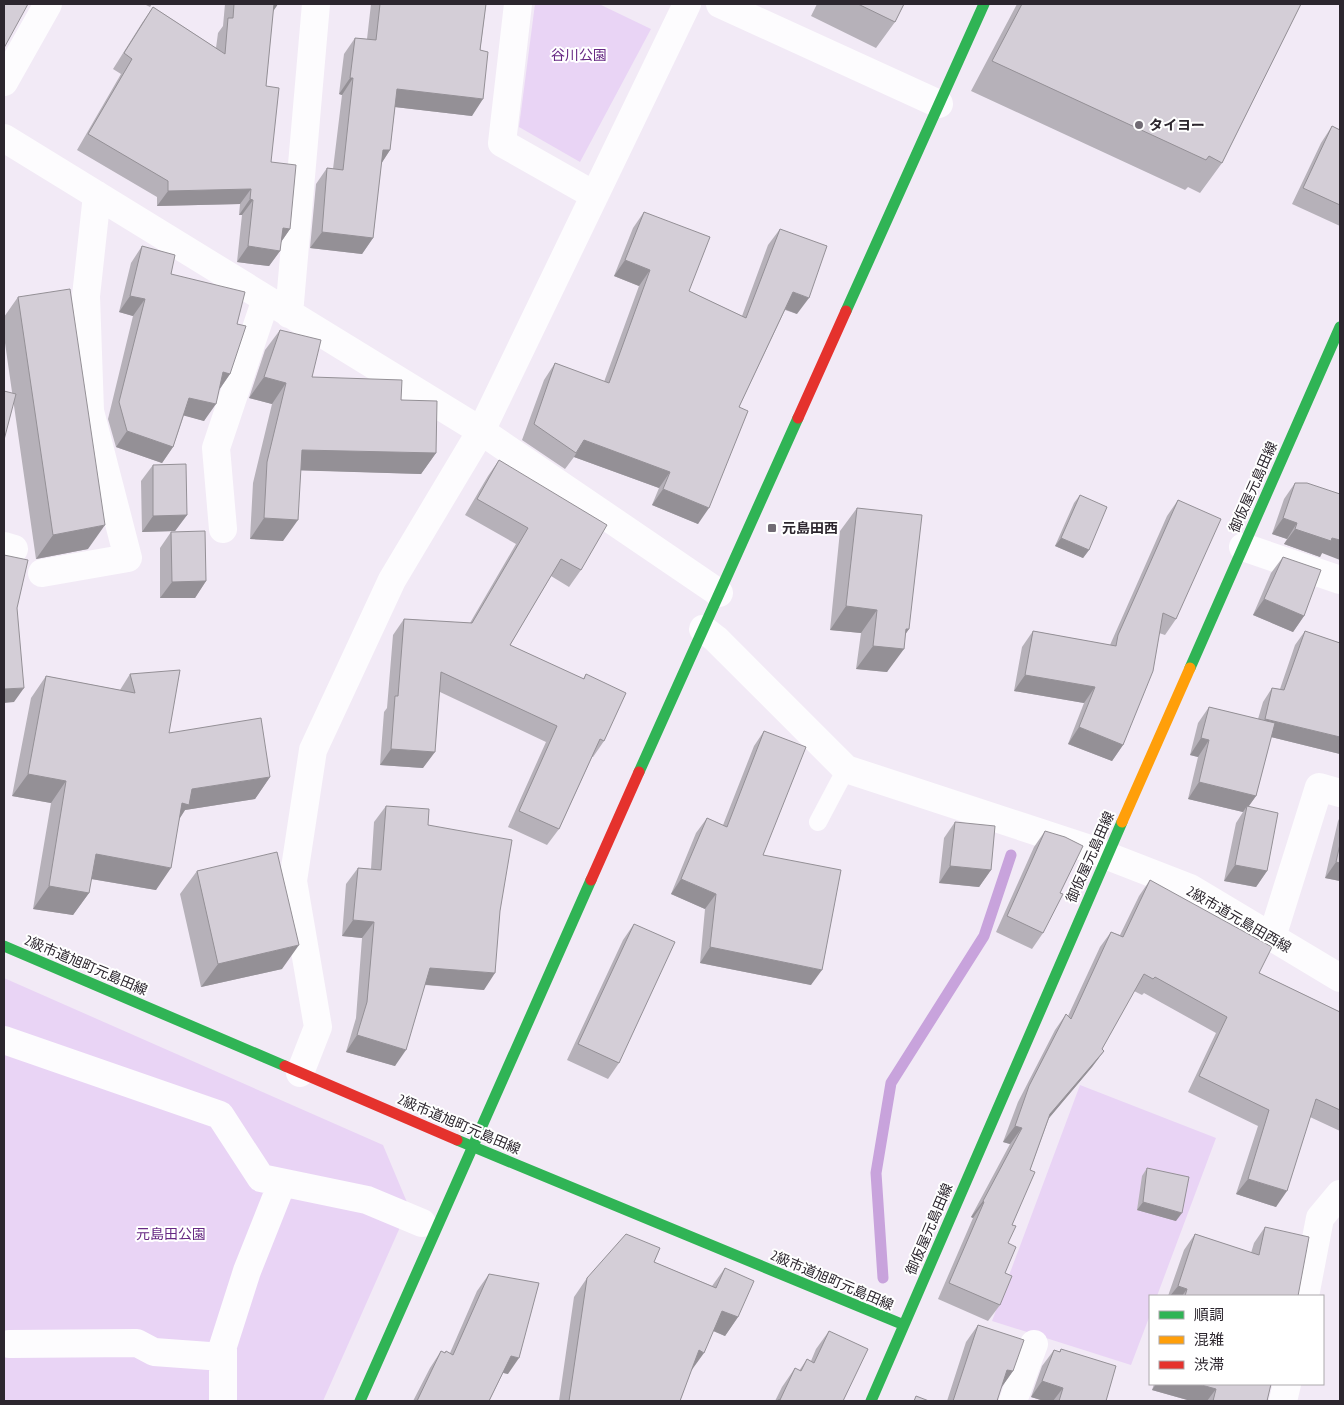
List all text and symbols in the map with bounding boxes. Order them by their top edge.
park label: 谷川公園 [551,46,607,64]
place label: タイヨー [1149,116,1205,134]
marker: タイヨー [1133,119,1145,131]
street label: 御仮屋元島田線 [1225,439,1281,535]
place label: 元島田西 [782,519,838,537]
marker: 元島田西 [766,522,778,534]
street label: 御仮屋元島田線 [1062,809,1118,905]
street label: 2級市道元島田西線 [1183,882,1295,956]
street label: 2級市道旭町元島田線 [22,931,150,999]
street label: 2級市道旭町元島田線 [395,1090,523,1158]
street label: 御仮屋元島田線 [902,1180,956,1278]
park label: 元島田公園 [136,1225,206,1243]
street label: 2級市道旭町元島田線 [768,1246,896,1314]
legend [1149,1295,1324,1385]
text: 順調 [1194,1305,1224,1324]
text: 混雑 [1194,1330,1224,1349]
text: 渋滞 [1194,1355,1224,1374]

